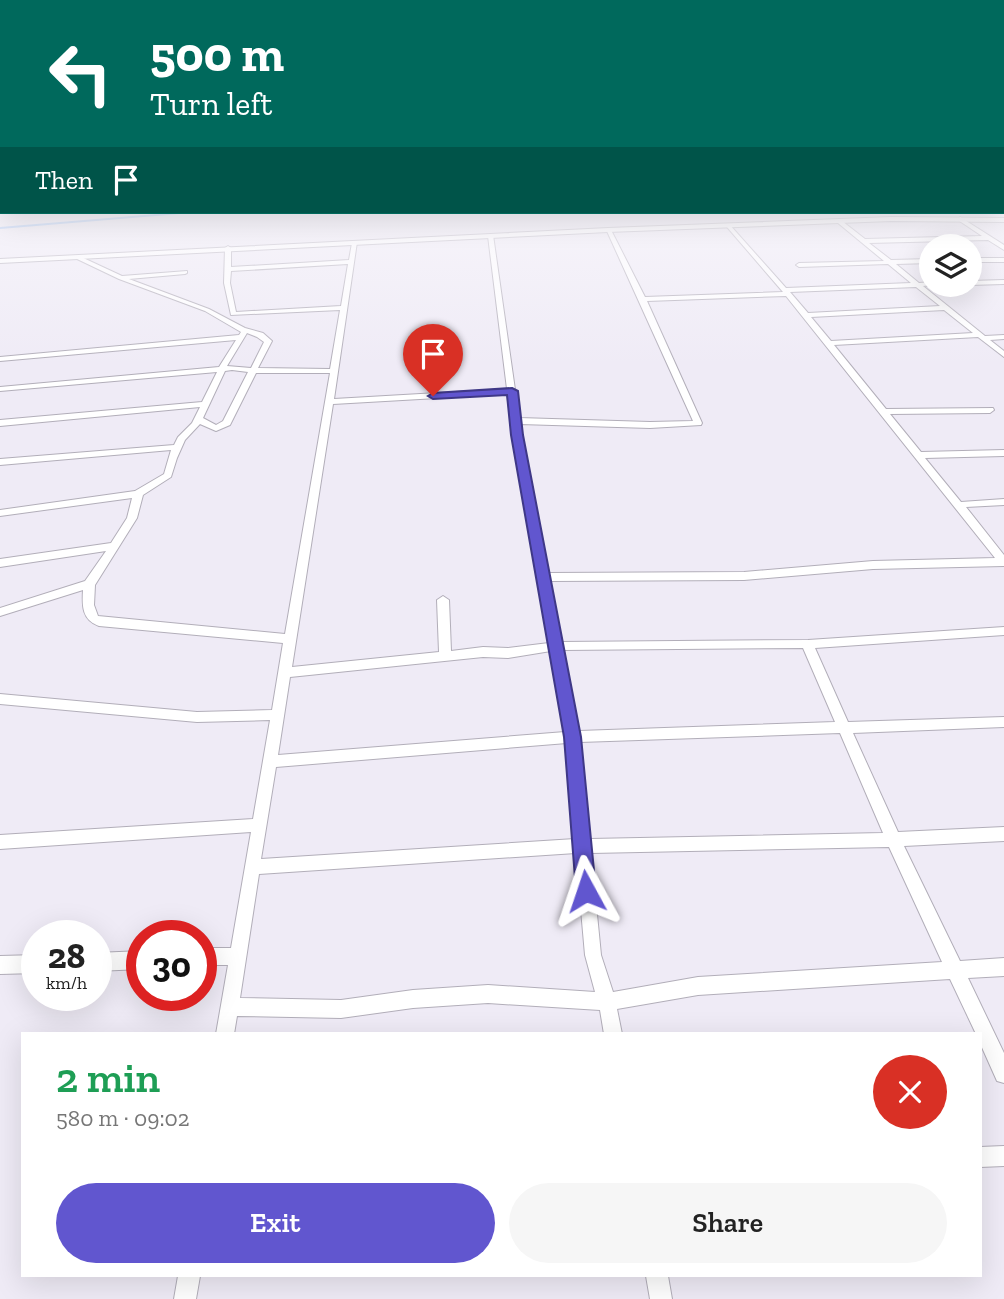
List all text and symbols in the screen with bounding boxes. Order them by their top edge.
text: 500 m [150,25,284,84]
icon: left [35,28,126,119]
text: Turn left [150,85,272,123]
icon: arrive [107,161,145,199]
text: Then [35,164,93,196]
map controls [919,234,982,297]
button: layers [919,234,982,297]
pin [403,324,463,396]
icon: arrive [414,335,452,373]
position arrow [549,854,623,928]
speed limit sign: 30 [126,920,217,1011]
text: 28 [48,935,85,977]
text: km/h [46,972,87,994]
text: 2 min [56,1052,160,1103]
button: close [873,1055,947,1129]
text: 580 m · 09:02 [56,1104,190,1132]
button: Exit [56,1183,495,1263]
button: Share [509,1183,947,1263]

